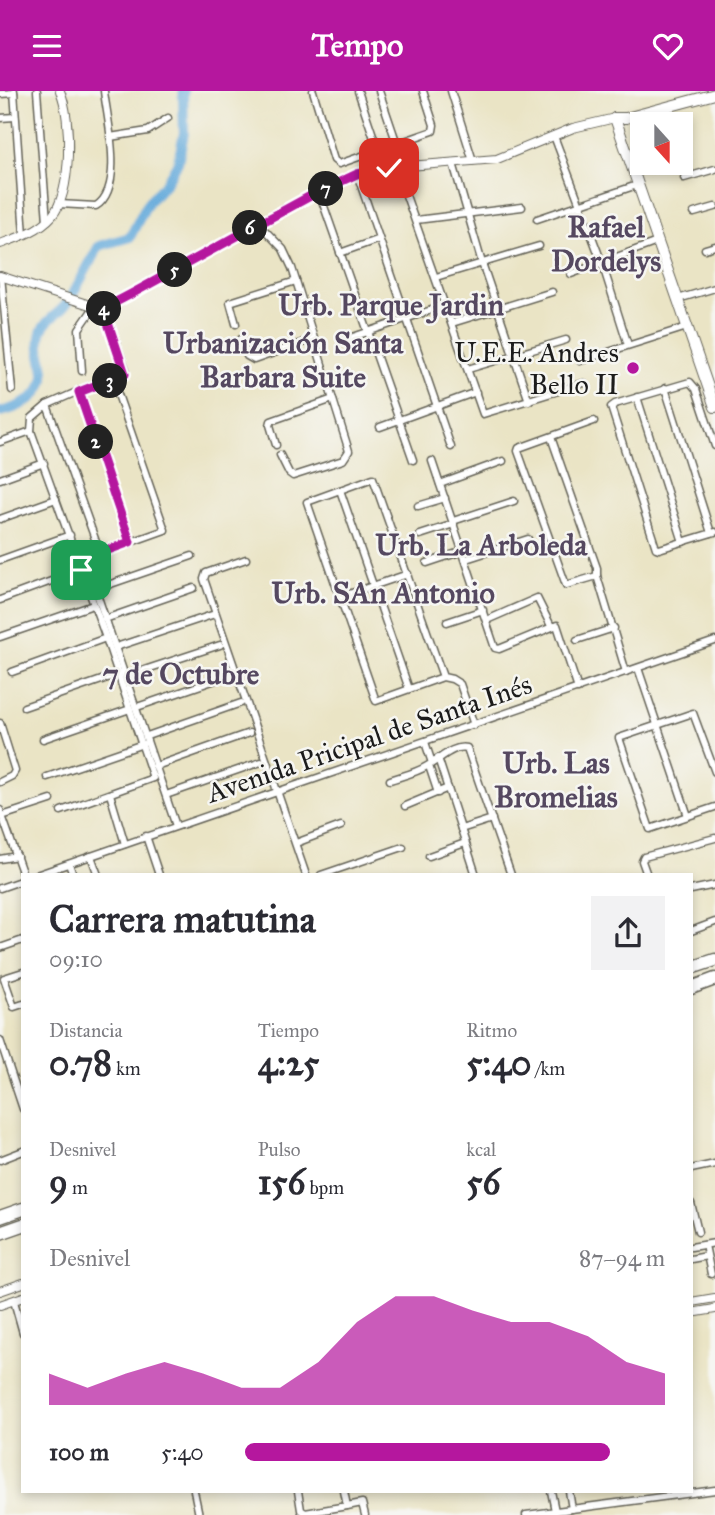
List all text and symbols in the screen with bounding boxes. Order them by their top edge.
text: Tempo [312,26,403,65]
icon: menu [28,27,66,65]
icon: heart [649,27,687,65]
north arrow [630,112,693,175]
map controls [630,112,693,175]
pin [359,138,419,198]
icon: check [370,149,408,187]
pin: 7 [308,171,344,207]
text: 7 [320,177,331,200]
district label: Rafael Dordelys [551,209,661,279]
pin: 6 [232,211,268,245]
text: 6 [245,216,254,239]
pin: 5 [158,253,192,287]
text: 5 [170,258,179,281]
district label: Urb. Parque Jardin [278,287,505,324]
pin: 4 [86,291,122,326]
text: 4 [98,297,109,320]
district label: Urbanización Santa Barbara Suite [163,325,405,395]
place label: U.E.E. Andres Bello II [454,335,619,402]
marker: U.E.E. Andres Bello II [625,360,641,376]
pin: 3 [92,363,128,399]
text: 3 [106,369,113,392]
pin: 2 [78,425,114,459]
text: 2 [91,430,100,453]
district label: Urb. La Arboleda [375,527,588,563]
pin [51,540,111,600]
icon: arrive [62,551,100,589]
district label: Urb. SAn Antonio [271,575,495,611]
district label: 7 de Octubre [103,656,260,692]
street label: Avenida Pricipal de Santa Inés [201,666,536,811]
district label: Urb. Las Bromelias [494,745,618,815]
text: Carrera matutina [49,896,316,942]
button: share [591,896,665,970]
text: 09:10 [49,945,103,973]
text: Distancia [49,1019,122,1042]
text: Tiempo [258,1019,319,1042]
text: Ritmo [466,1019,517,1042]
text: 0.78 [49,1042,112,1085]
text: 4:25 [258,1042,319,1085]
text: 5:40 [466,1042,531,1085]
text: km [112,1057,141,1080]
text: /km [531,1057,565,1080]
text: Desnivel [49,1138,116,1161]
text: Pulso [258,1138,300,1161]
text: kcal [466,1138,496,1161]
text: 9 [49,1161,68,1204]
text: 156 [258,1161,305,1204]
text: 56 [466,1161,501,1204]
text: m [68,1176,88,1199]
text: bpm [305,1176,344,1199]
text: Desnivel [49,1244,130,1272]
text: 87–94 m [579,1244,665,1272]
text: 100 m [49,1438,109,1466]
text: 5:40 [161,1438,204,1466]

